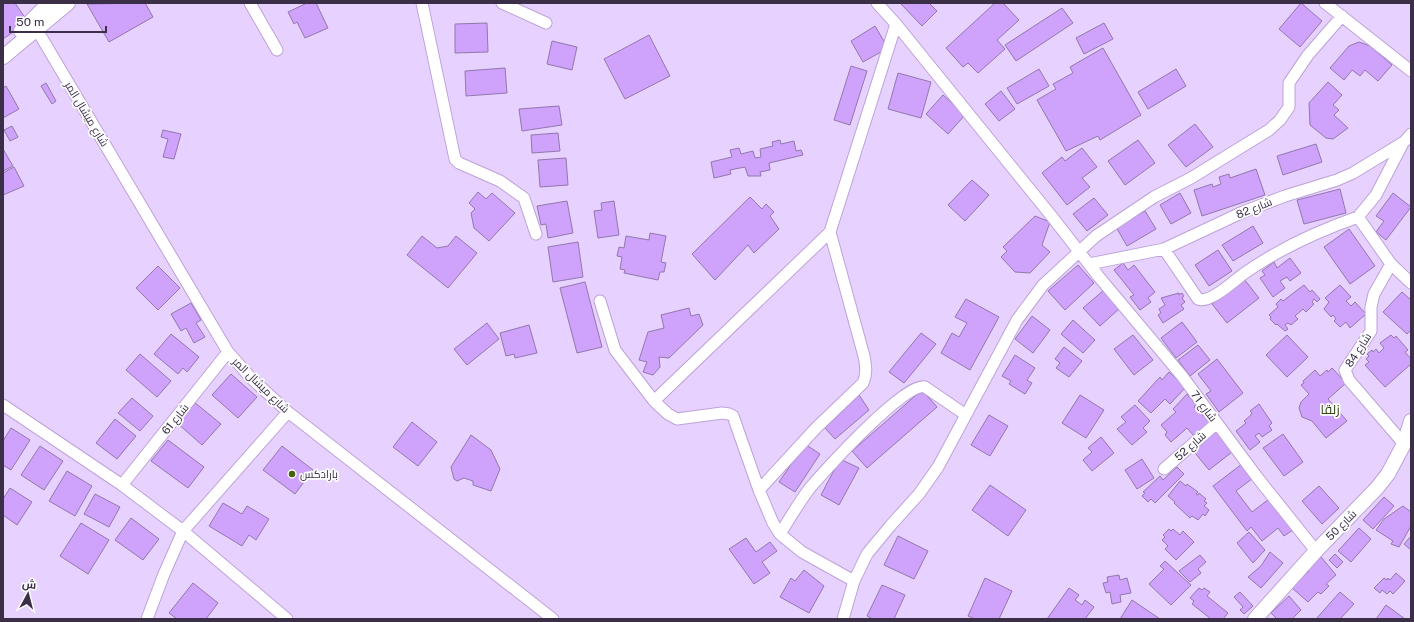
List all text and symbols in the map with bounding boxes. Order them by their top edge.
scale bar [10,8,106,34]
text: 50 m [16,15,44,29]
street label: شارع ميشال المر [61,78,111,150]
street label: شارع 82 [1234,195,1274,222]
street label: شارع 84 [1343,331,1375,370]
street label: شارع ميشال المر [228,354,292,416]
street label: شارع 71 [1187,388,1219,425]
street label: شارع 61 [159,402,192,438]
district label: زلقا [1320,402,1340,417]
street label: شارع 52 [1172,429,1209,465]
place label: بارادكس [300,468,338,481]
marker: بارادكس [287,469,297,479]
street label: شارع 50 [1323,507,1360,544]
north arrow [8,574,48,614]
text: ش [21,577,37,592]

